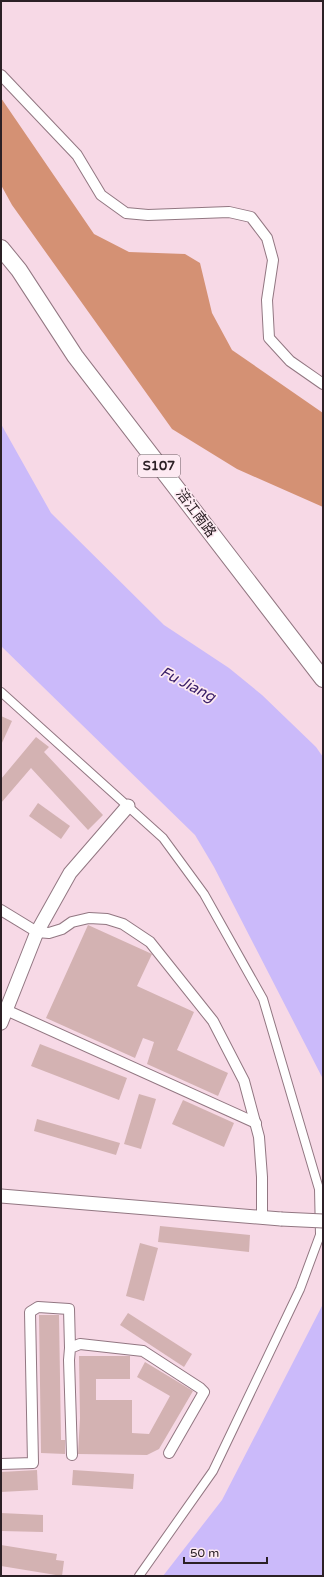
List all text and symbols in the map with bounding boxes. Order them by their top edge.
road number: S107 [138,455,180,477]
street label: 涪江南路 [172,486,220,540]
water label: Fu Jiang [157,662,220,706]
scale bar [184,1539,267,1565]
text: 50 m [190,1546,219,1560]

